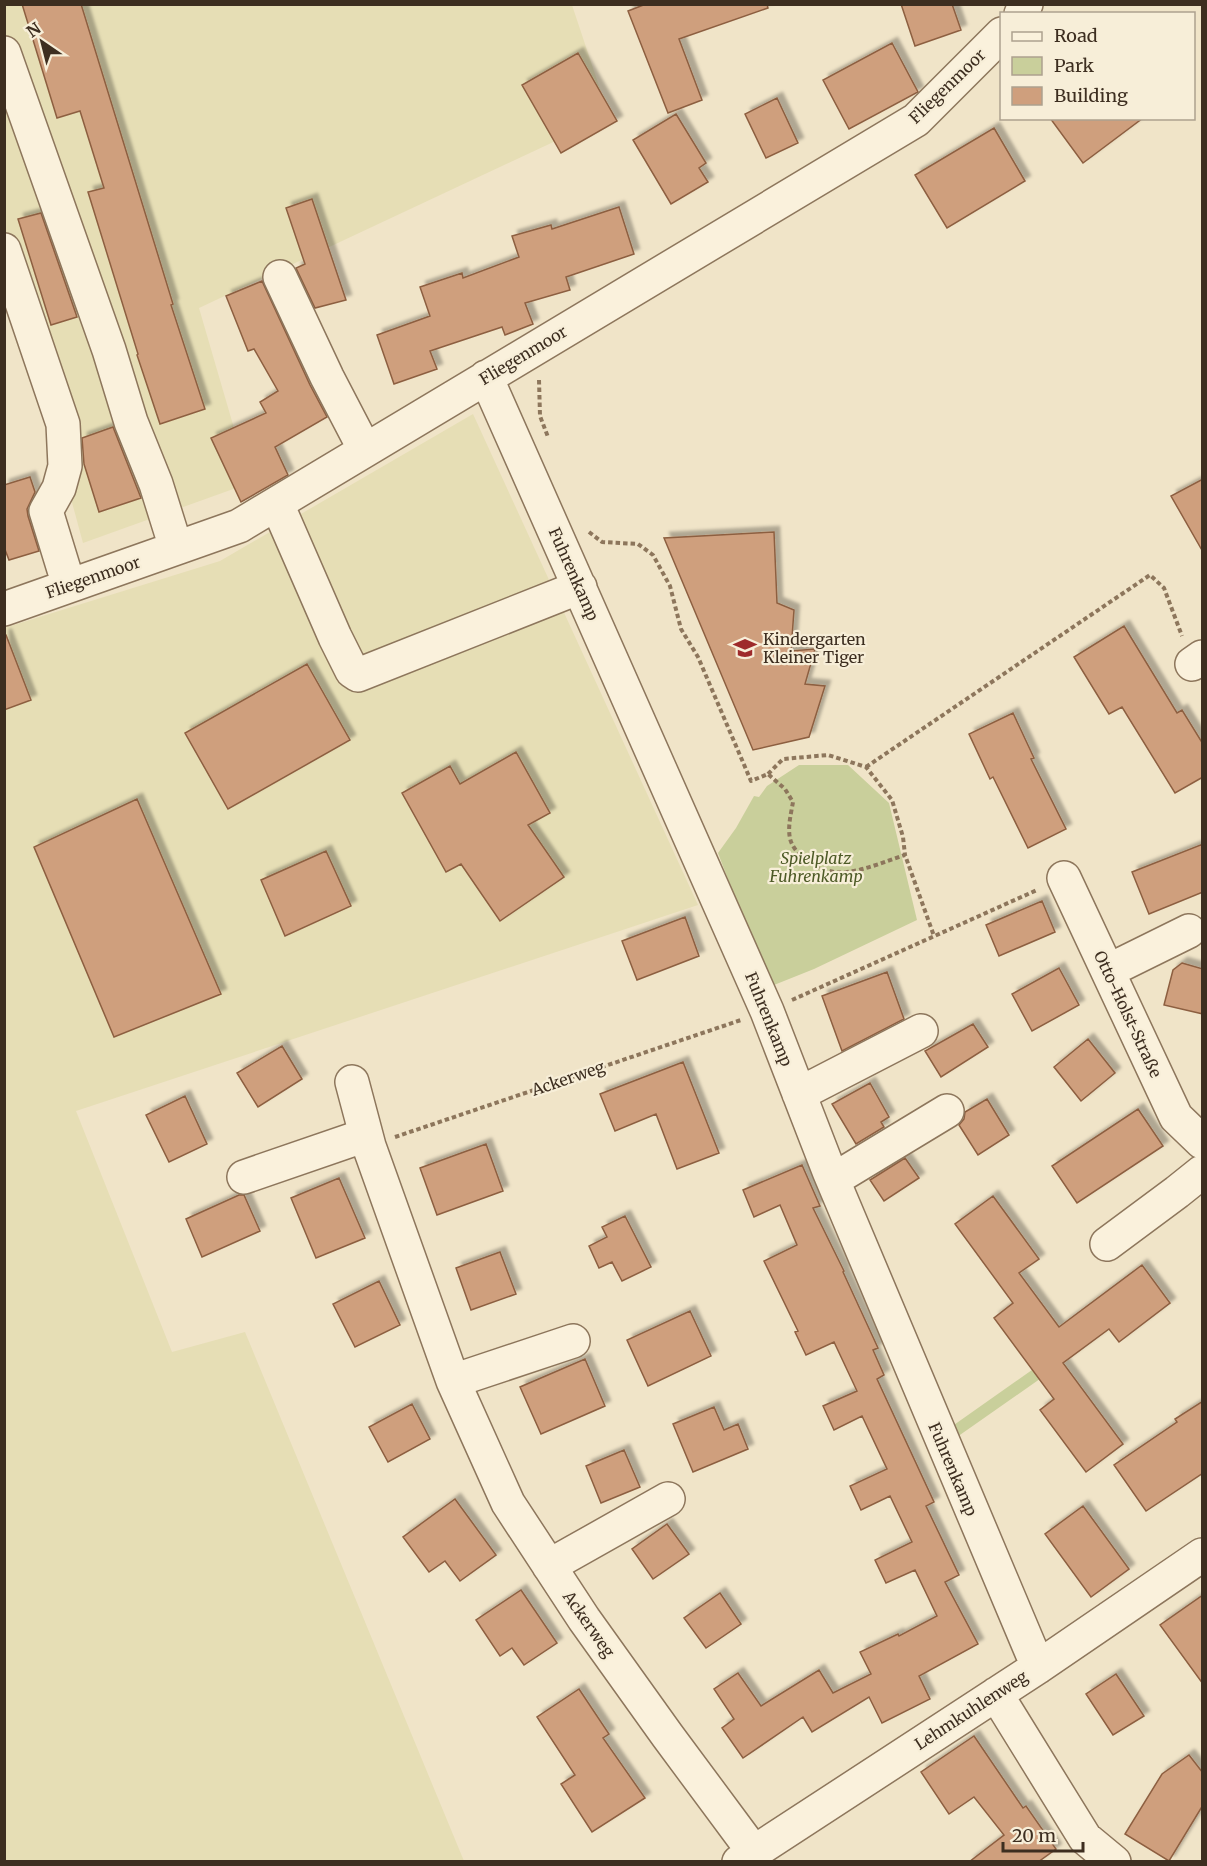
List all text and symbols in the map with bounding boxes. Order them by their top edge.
north arrow [12,12,72,72]
legend [1000,12,1195,120]
text: N [22,18,45,42]
text: Road [1054,24,1098,47]
street label: Fliegenmoor [905,44,989,128]
text: Park [1054,54,1095,77]
text: Building [1054,84,1128,107]
street label: Fliegenmoor [476,321,570,389]
street label: Fuhrenkamp [545,524,604,624]
street label: Fliegenmoor [43,551,143,603]
place label: Kindergarten Kleiner Tiger [763,629,866,667]
school or university icon: Kindergarten Kleiner Tiger [732,635,758,661]
park label: Spielplatz Fuhrenkamp [768,848,863,886]
street label: Otto-Holst-Straße [1090,947,1166,1081]
street label: Fuhrenkamp [741,969,797,1069]
street label: Ackerweg [528,1056,608,1100]
street label: Fuhrenkamp [924,1419,982,1519]
street label: Ackerweg [558,1586,619,1661]
street label: Lehmkuhlenweg [911,1666,1031,1754]
scale bar [1003,1815,1082,1853]
text: 20 m [1012,1824,1056,1847]

